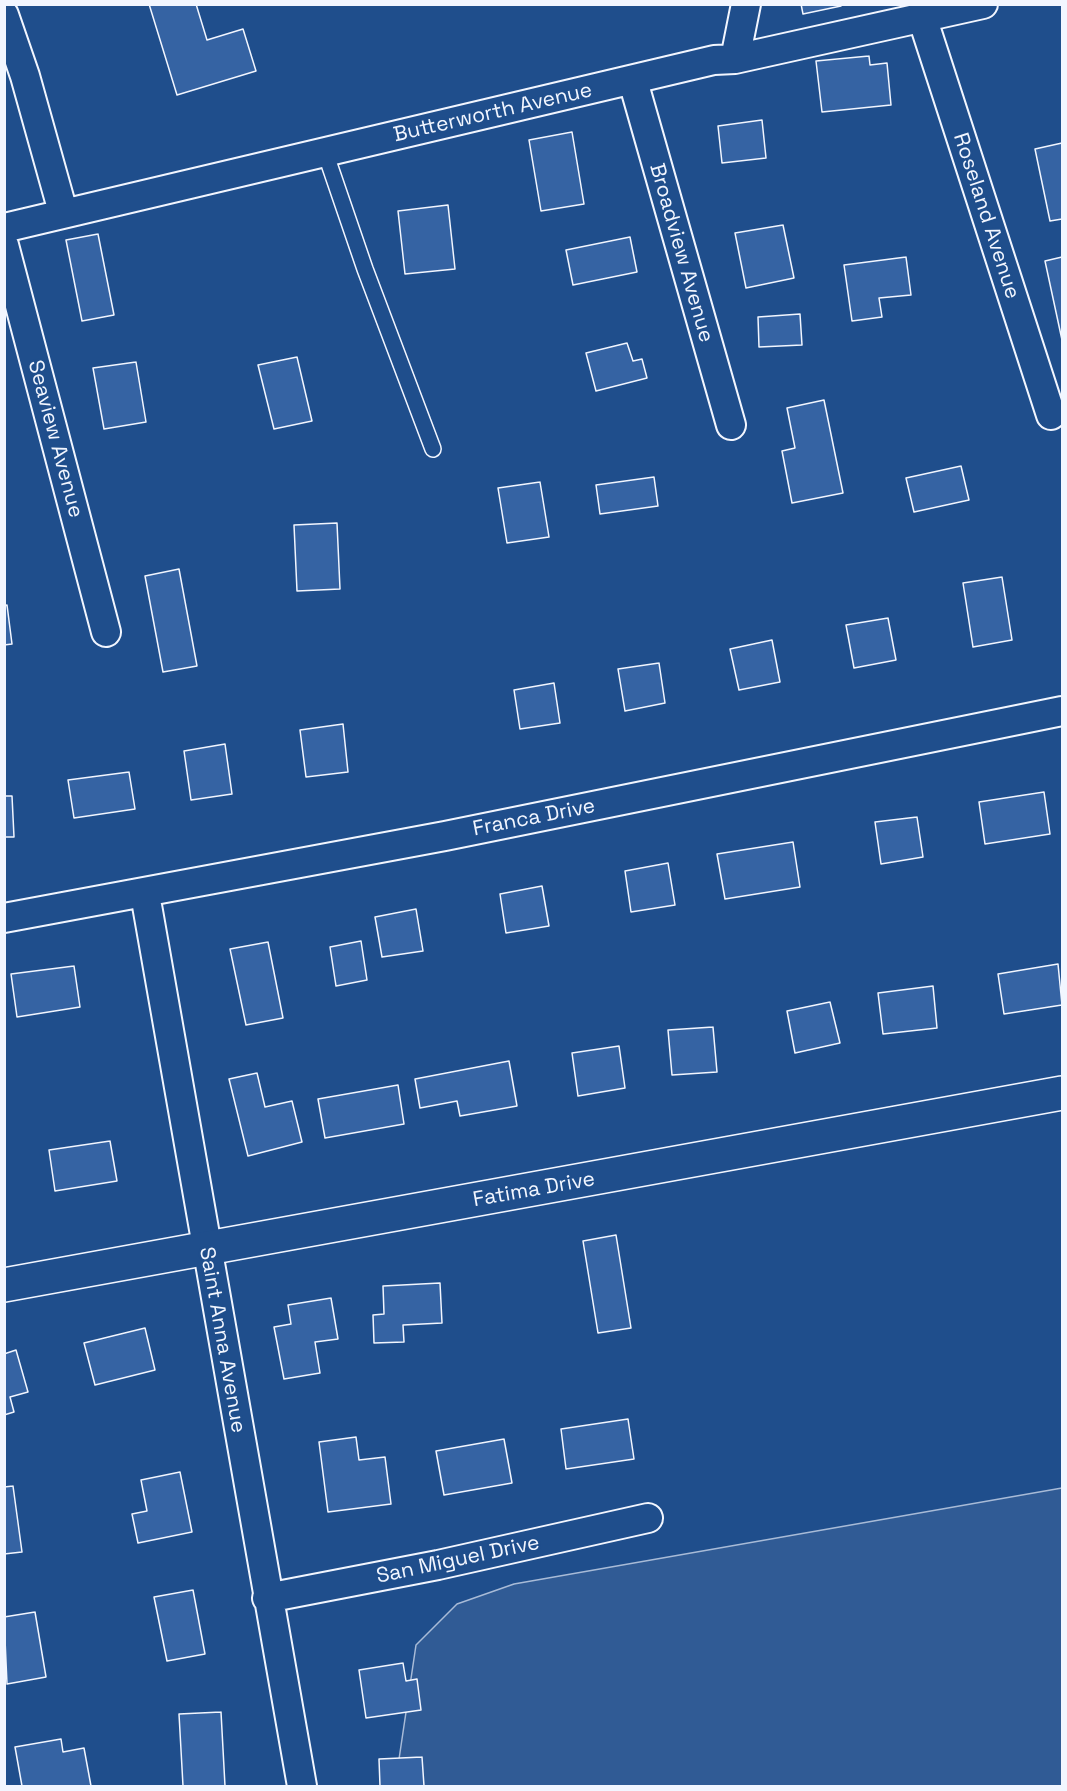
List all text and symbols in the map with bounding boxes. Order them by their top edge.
street label: Butterworth Avenue [391,78,595,148]
street label: Roseland Avenue [947,130,1025,302]
street label: Broadview Avenue [643,161,719,345]
street label: Seaview Avenue [22,358,88,520]
street label: Franca Drive [471,794,597,842]
street label: Fatima Drive [471,1167,597,1213]
street label: Saint Anna Avenue [193,1245,251,1435]
street label: San Miguel Drive [374,1530,542,1590]

